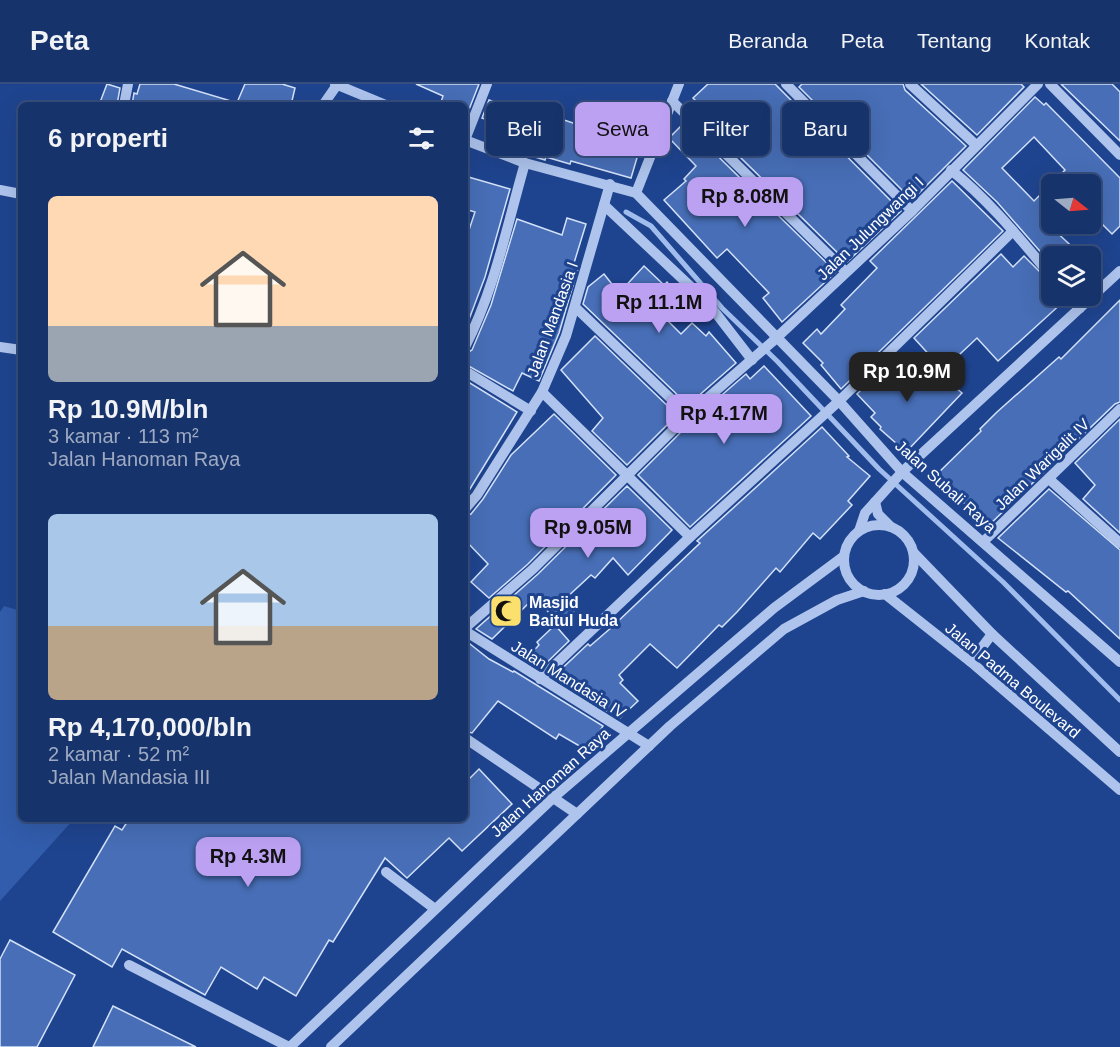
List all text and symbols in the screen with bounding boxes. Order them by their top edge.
text: Peta [30,25,89,56]
text: Beranda [728,29,808,52]
text: Peta [841,29,884,52]
text: Tentang [917,29,992,52]
text: Kontak [1025,29,1090,52]
chip: Beli [486,102,563,156]
chip: Sewa [575,102,670,156]
chip: Filter [682,102,770,156]
chip: Baru [782,102,869,156]
icon: filters [405,122,438,155]
text: 6 properti [48,123,168,153]
street label: Jalan Julungwangi I [814,173,927,283]
north arrow [1041,174,1101,234]
map controls [1041,174,1101,306]
pin: Rp 8.08M [683,177,807,228]
text: Rp 8.08M [701,185,789,207]
icon: home [189,235,297,343]
button: layers [1041,246,1101,306]
street label: Jalan Mandasia I [524,259,581,379]
pin: Rp 11.1M [597,283,721,334]
text: Rp 11.1M [616,291,702,313]
pin: Rp 10.9M [845,352,969,403]
text: Rp 10.9M [863,360,951,382]
text: Rp 10.9M/bln [48,394,208,424]
pin: Rp 4.17M [662,394,786,445]
text: Rp 4.17M [680,402,768,424]
street label: Jalan Warigalit IV [992,415,1093,514]
text: 3 kamar · 113 m² [48,425,199,447]
street label: Jalan Subali Raya [892,437,999,536]
text: Jalan Hanoman Raya [48,448,240,470]
pin: Rp 9.05M [526,508,650,559]
text: Rp 9.05M [544,516,632,538]
icon: home [189,553,297,661]
mosque icon: Masjid Baitul Huda [488,593,524,629]
place label: Masjid Baitul Huda [529,594,618,629]
street label: Jalan Padma Boulevard [942,619,1083,741]
street label: Jalan Mandasia IV [508,637,629,722]
text: Rp 4,170,000/bln [48,712,252,742]
street label: Jalan Hanoman Raya [487,725,613,840]
text: 2 kamar · 52 m² [48,743,189,765]
text: Jalan Mandasia III [48,766,210,788]
pin: Rp 4.3M [193,837,303,888]
text: Rp 4.3M [210,845,286,867]

